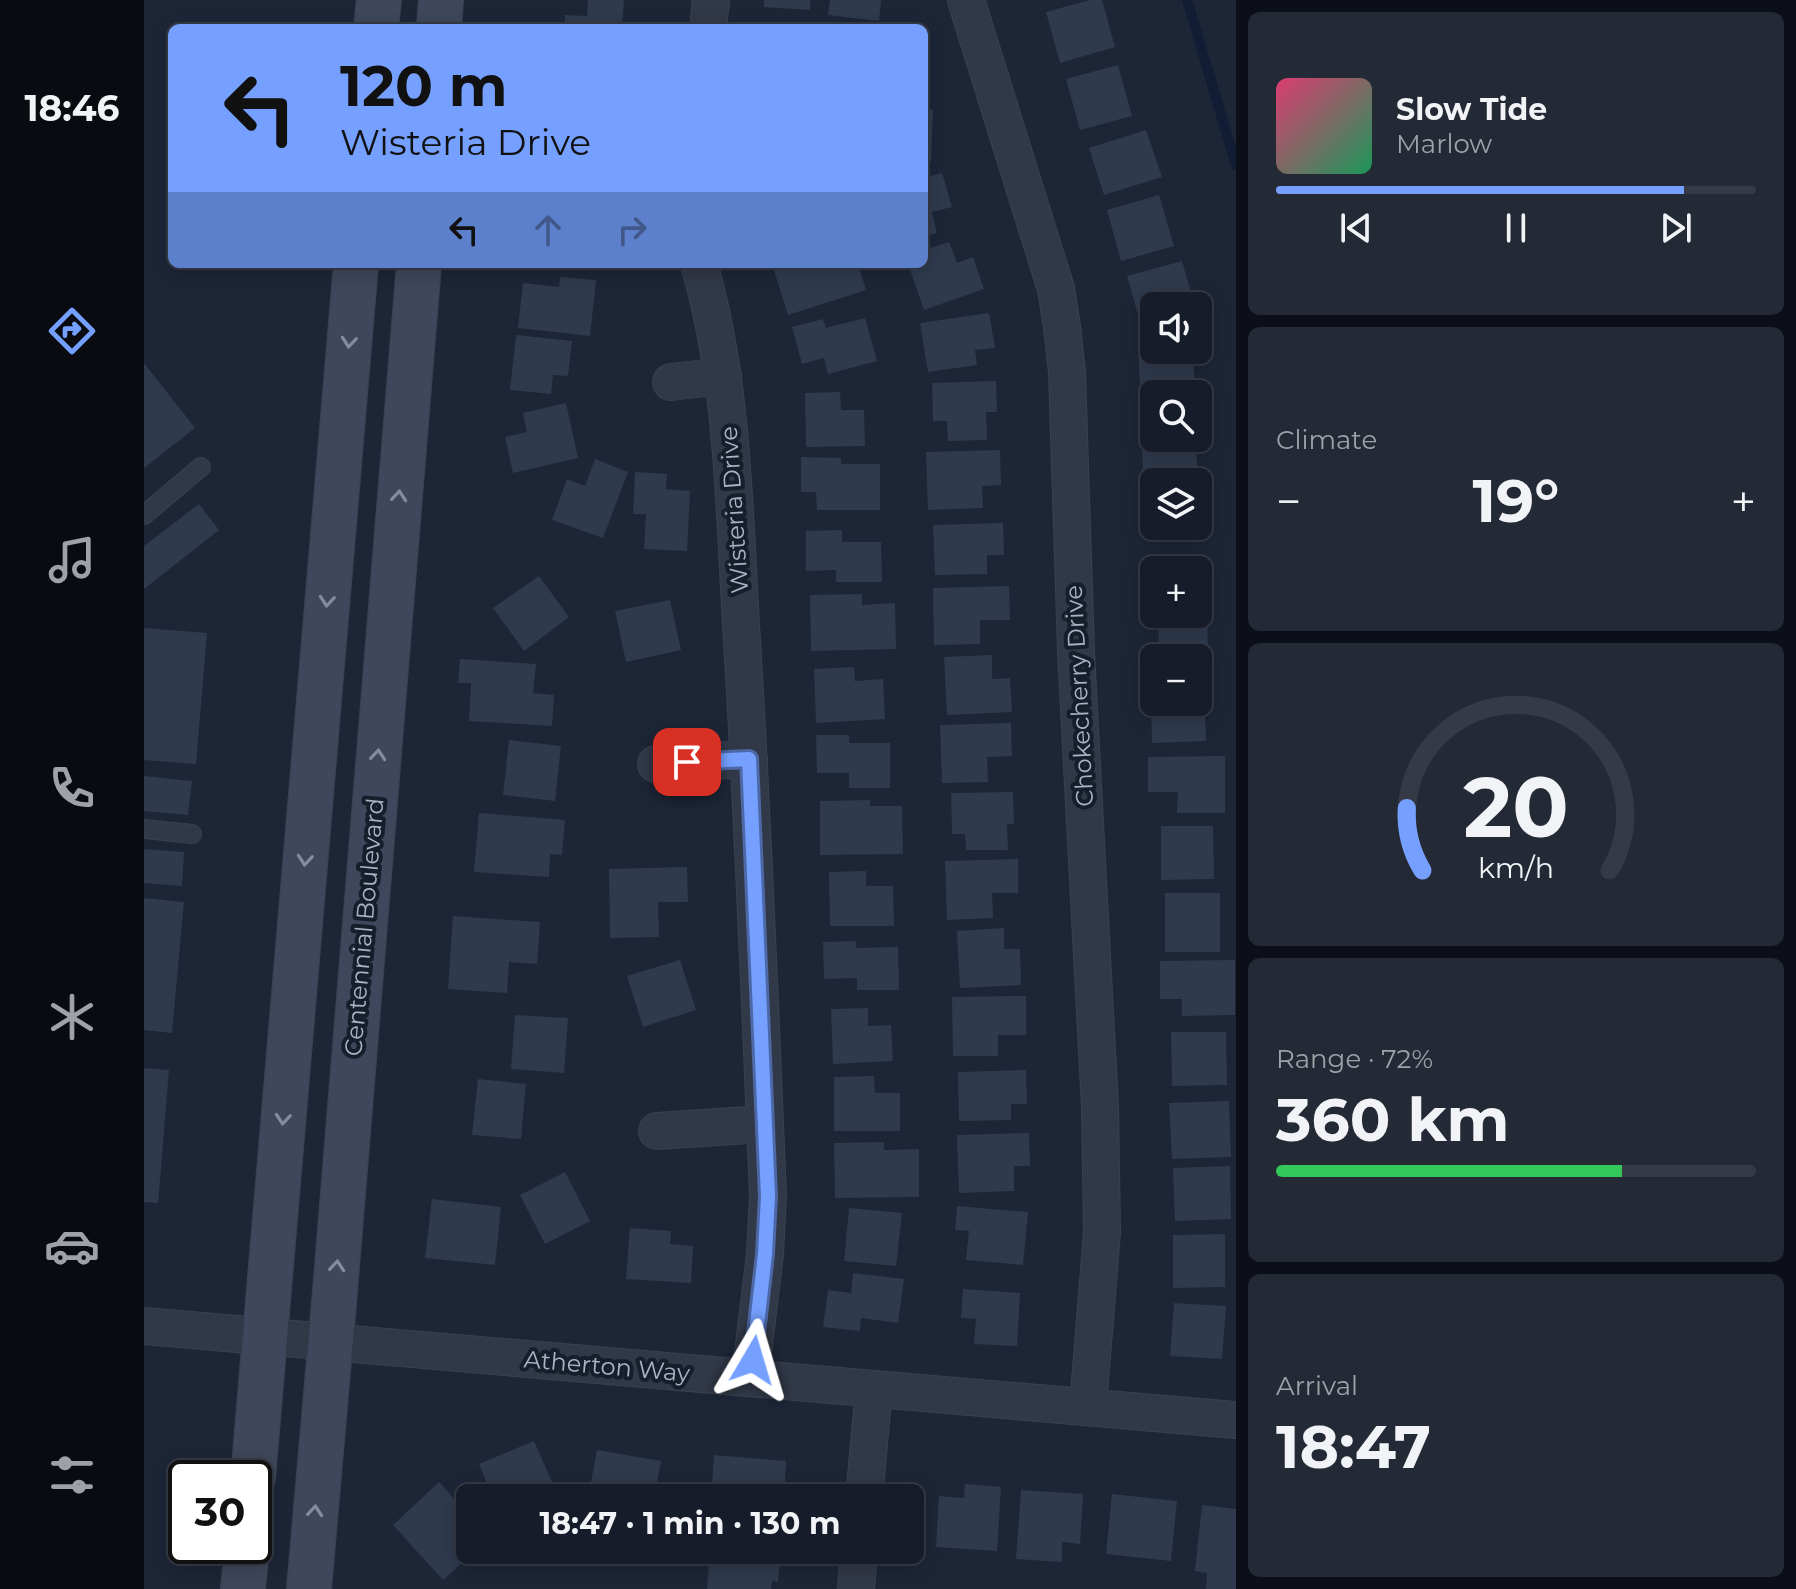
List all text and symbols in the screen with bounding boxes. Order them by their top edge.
text: 120 m [340,52,508,120]
icon: left [208,56,312,160]
text: 18:46 [24,86,120,130]
text: Slow Tide [1396,91,1547,128]
text: Wisteria Drive [340,120,591,164]
text: Marlow [1396,128,1492,160]
icon: previous [1334,206,1378,250]
icon: pause [1494,206,1538,250]
icon: next [1654,206,1698,250]
icon: left [442,208,486,252]
icon: ahead [526,208,570,252]
icon: right [610,208,654,252]
map controls [1140,292,1212,716]
button: sound [1140,292,1212,364]
icon: directions [44,303,100,359]
one-way arrow [341,336,358,349]
button: search [1140,380,1212,452]
text: Climate [1276,424,1377,456]
street label: Wisteria Drive [714,425,754,595]
text: 19° [1473,464,1559,537]
button: layers [1140,468,1212,540]
text: − [1276,474,1301,528]
text: + [1731,474,1756,528]
one-way arrow [390,489,407,502]
icon: music [44,532,100,588]
button: + [1140,556,1212,628]
street label: Chokecherry Drive [1059,585,1099,807]
one-way arrow [319,595,336,608]
button: − [1140,644,1212,716]
pin [653,728,721,796]
icon: arrive [665,740,709,784]
one-way arrow [369,748,386,761]
text: 20 [1463,755,1569,857]
icon: phone [44,760,100,816]
street label: Centennial Boulevard [338,797,390,1057]
text: km/h [1478,850,1554,885]
one-way arrow [297,854,314,867]
icon: climate [44,989,100,1045]
text: Range · 72% [1276,1043,1433,1075]
text: 360 km [1276,1083,1509,1156]
one-way arrow [275,1113,292,1126]
icon: car [44,1218,100,1274]
one-way arrow [328,1259,345,1272]
position arrow [711,1318,795,1402]
street label: Atherton Way [523,1344,691,1388]
text: Arrival [1276,1370,1358,1402]
text: 18:47 [1276,1410,1431,1483]
icon: filters [44,1447,100,1503]
speed limit sign: 30 [168,1460,272,1564]
one-way arrow [307,1504,324,1517]
text: 18:47 · 1 min · 130 m [540,1505,840,1542]

